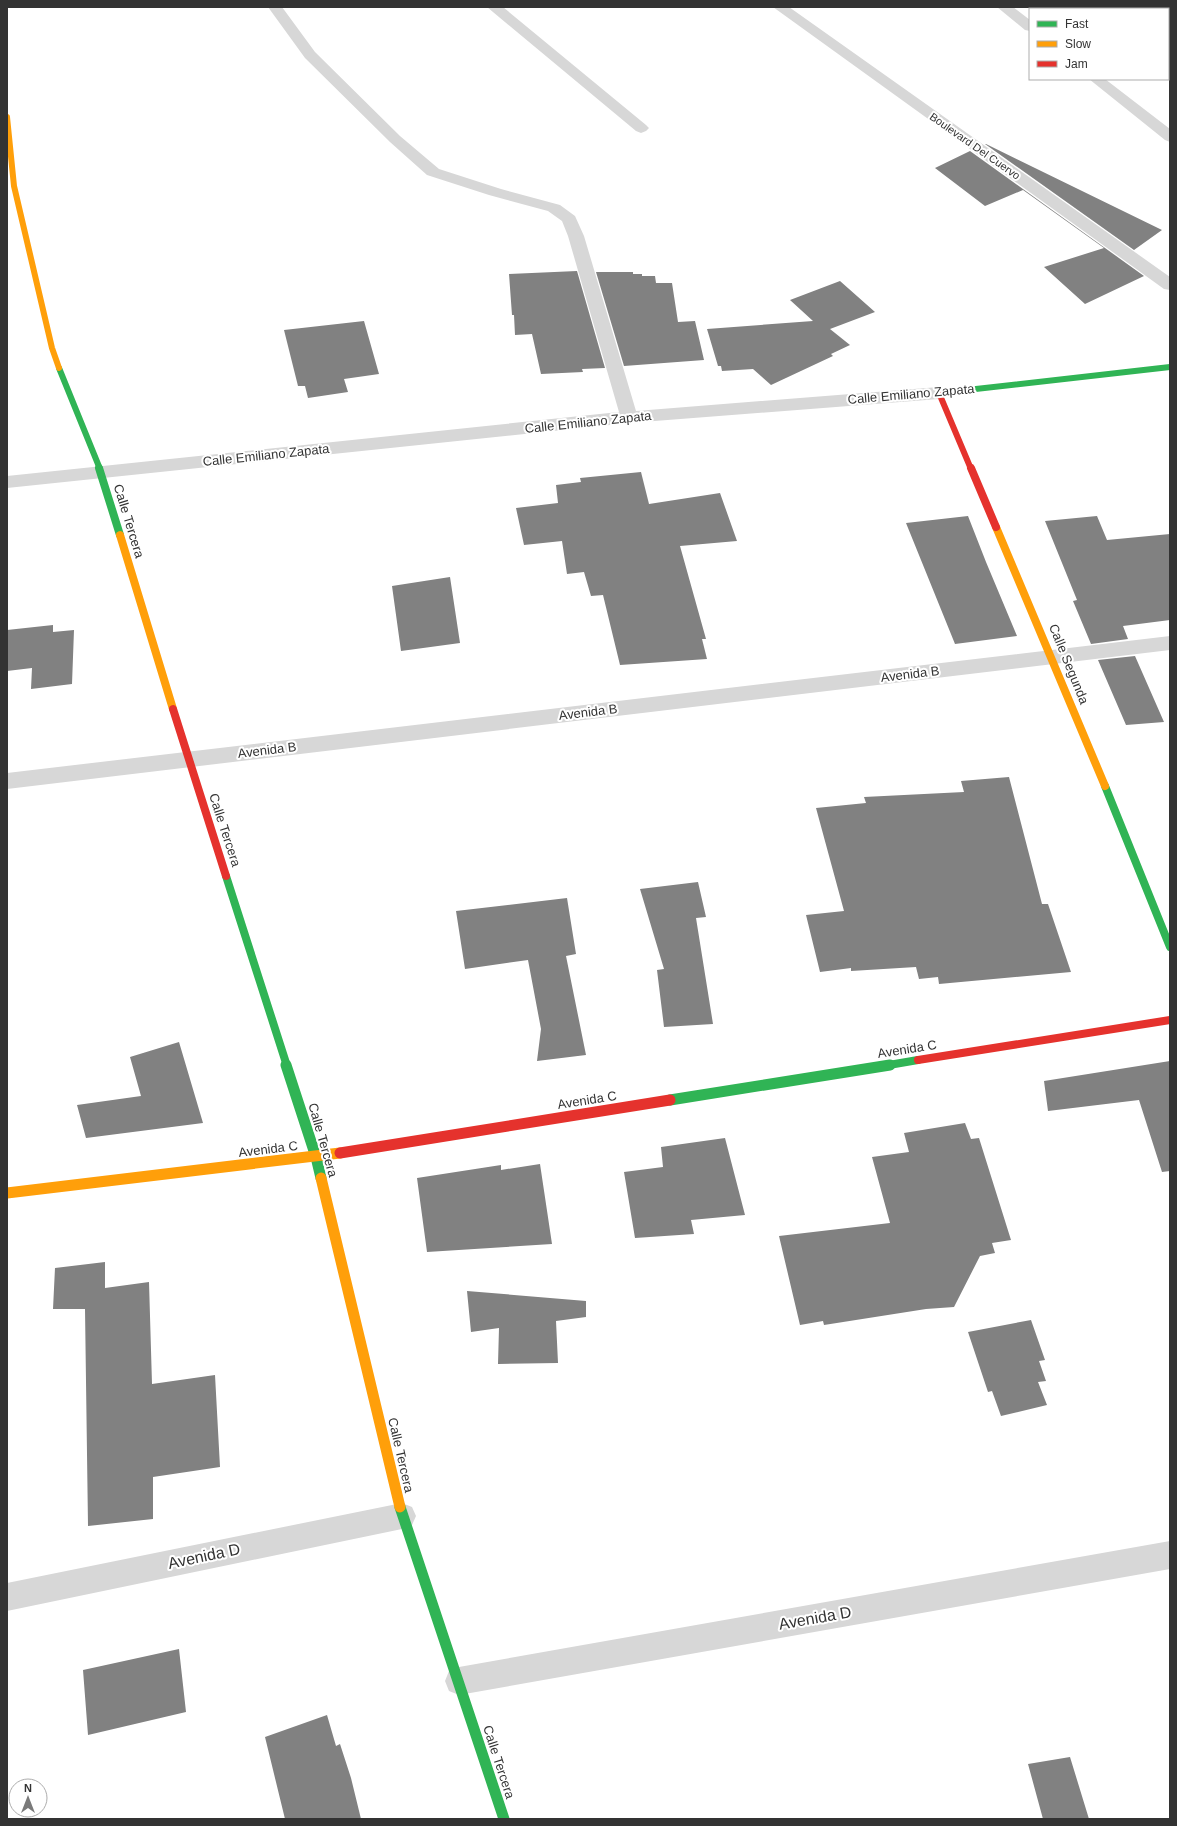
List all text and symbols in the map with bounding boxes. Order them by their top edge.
legend [1029,8,1169,80]
text: Fast [1065,17,1089,31]
text: Slow [1065,37,1091,51]
text: Jam [1065,57,1088,71]
street label: Boulevard Del Cuervo [927,110,1023,182]
street label: Calle Emiliano Zapata [847,381,976,407]
street label: Calle Emiliano Zapata [524,408,653,436]
street label: Calle Emiliano Zapata [202,441,331,469]
street label: Calle Tercera [111,482,148,560]
street label: Calle Segunda [1046,622,1092,707]
street label: Avenida B [880,663,940,685]
street label: Avenida B [558,701,618,723]
street label: Avenida B [237,739,297,761]
street label: Calle Tercera [206,791,244,869]
street label: Avenida C [876,1037,938,1061]
street label: Avenida C [556,1088,618,1112]
street label: Calle Tercera [305,1101,341,1179]
street label: Avenida C [237,1138,299,1160]
street label: Calle Tercera [385,1416,417,1495]
street label: Avenida D [166,1540,242,1572]
street label: Avenida D [777,1603,853,1633]
street label: Calle Tercera [480,1723,518,1801]
north arrow [8,1778,48,1818]
text: N [24,1782,32,1794]

